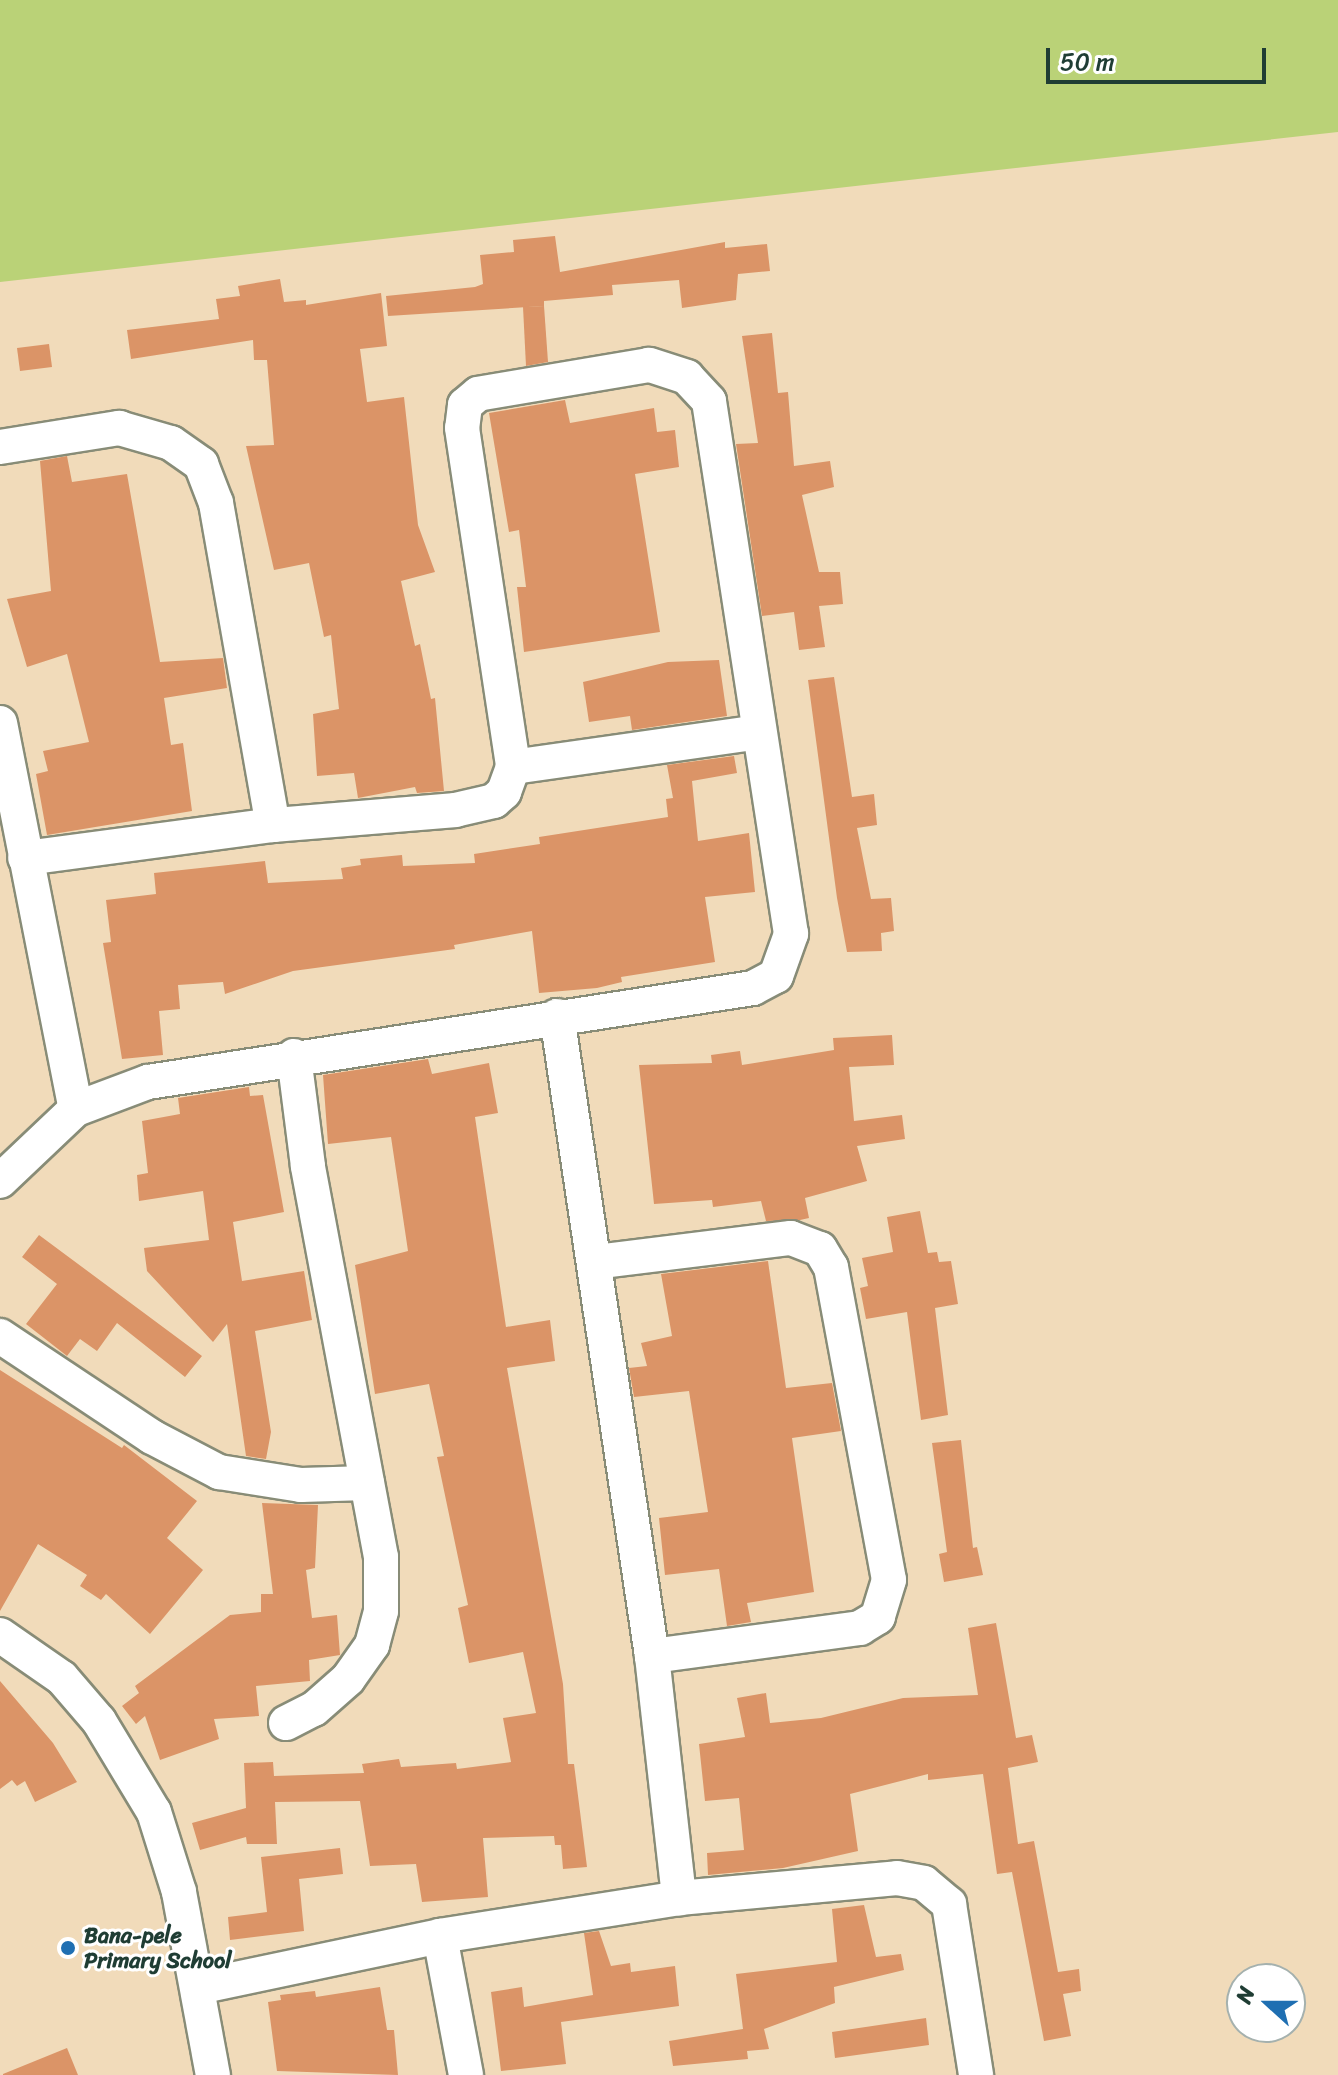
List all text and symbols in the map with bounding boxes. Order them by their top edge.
scale bar [1050,32,1270,82]
text: 50 m [1060,41,1115,83]
place label: Bana-pele Primary School [84,1922,231,1974]
marker: Bana-pele Primary School [59,1939,77,1957]
north arrow [1226,1963,1306,2043]
text: N [1224,1981,1266,2009]

